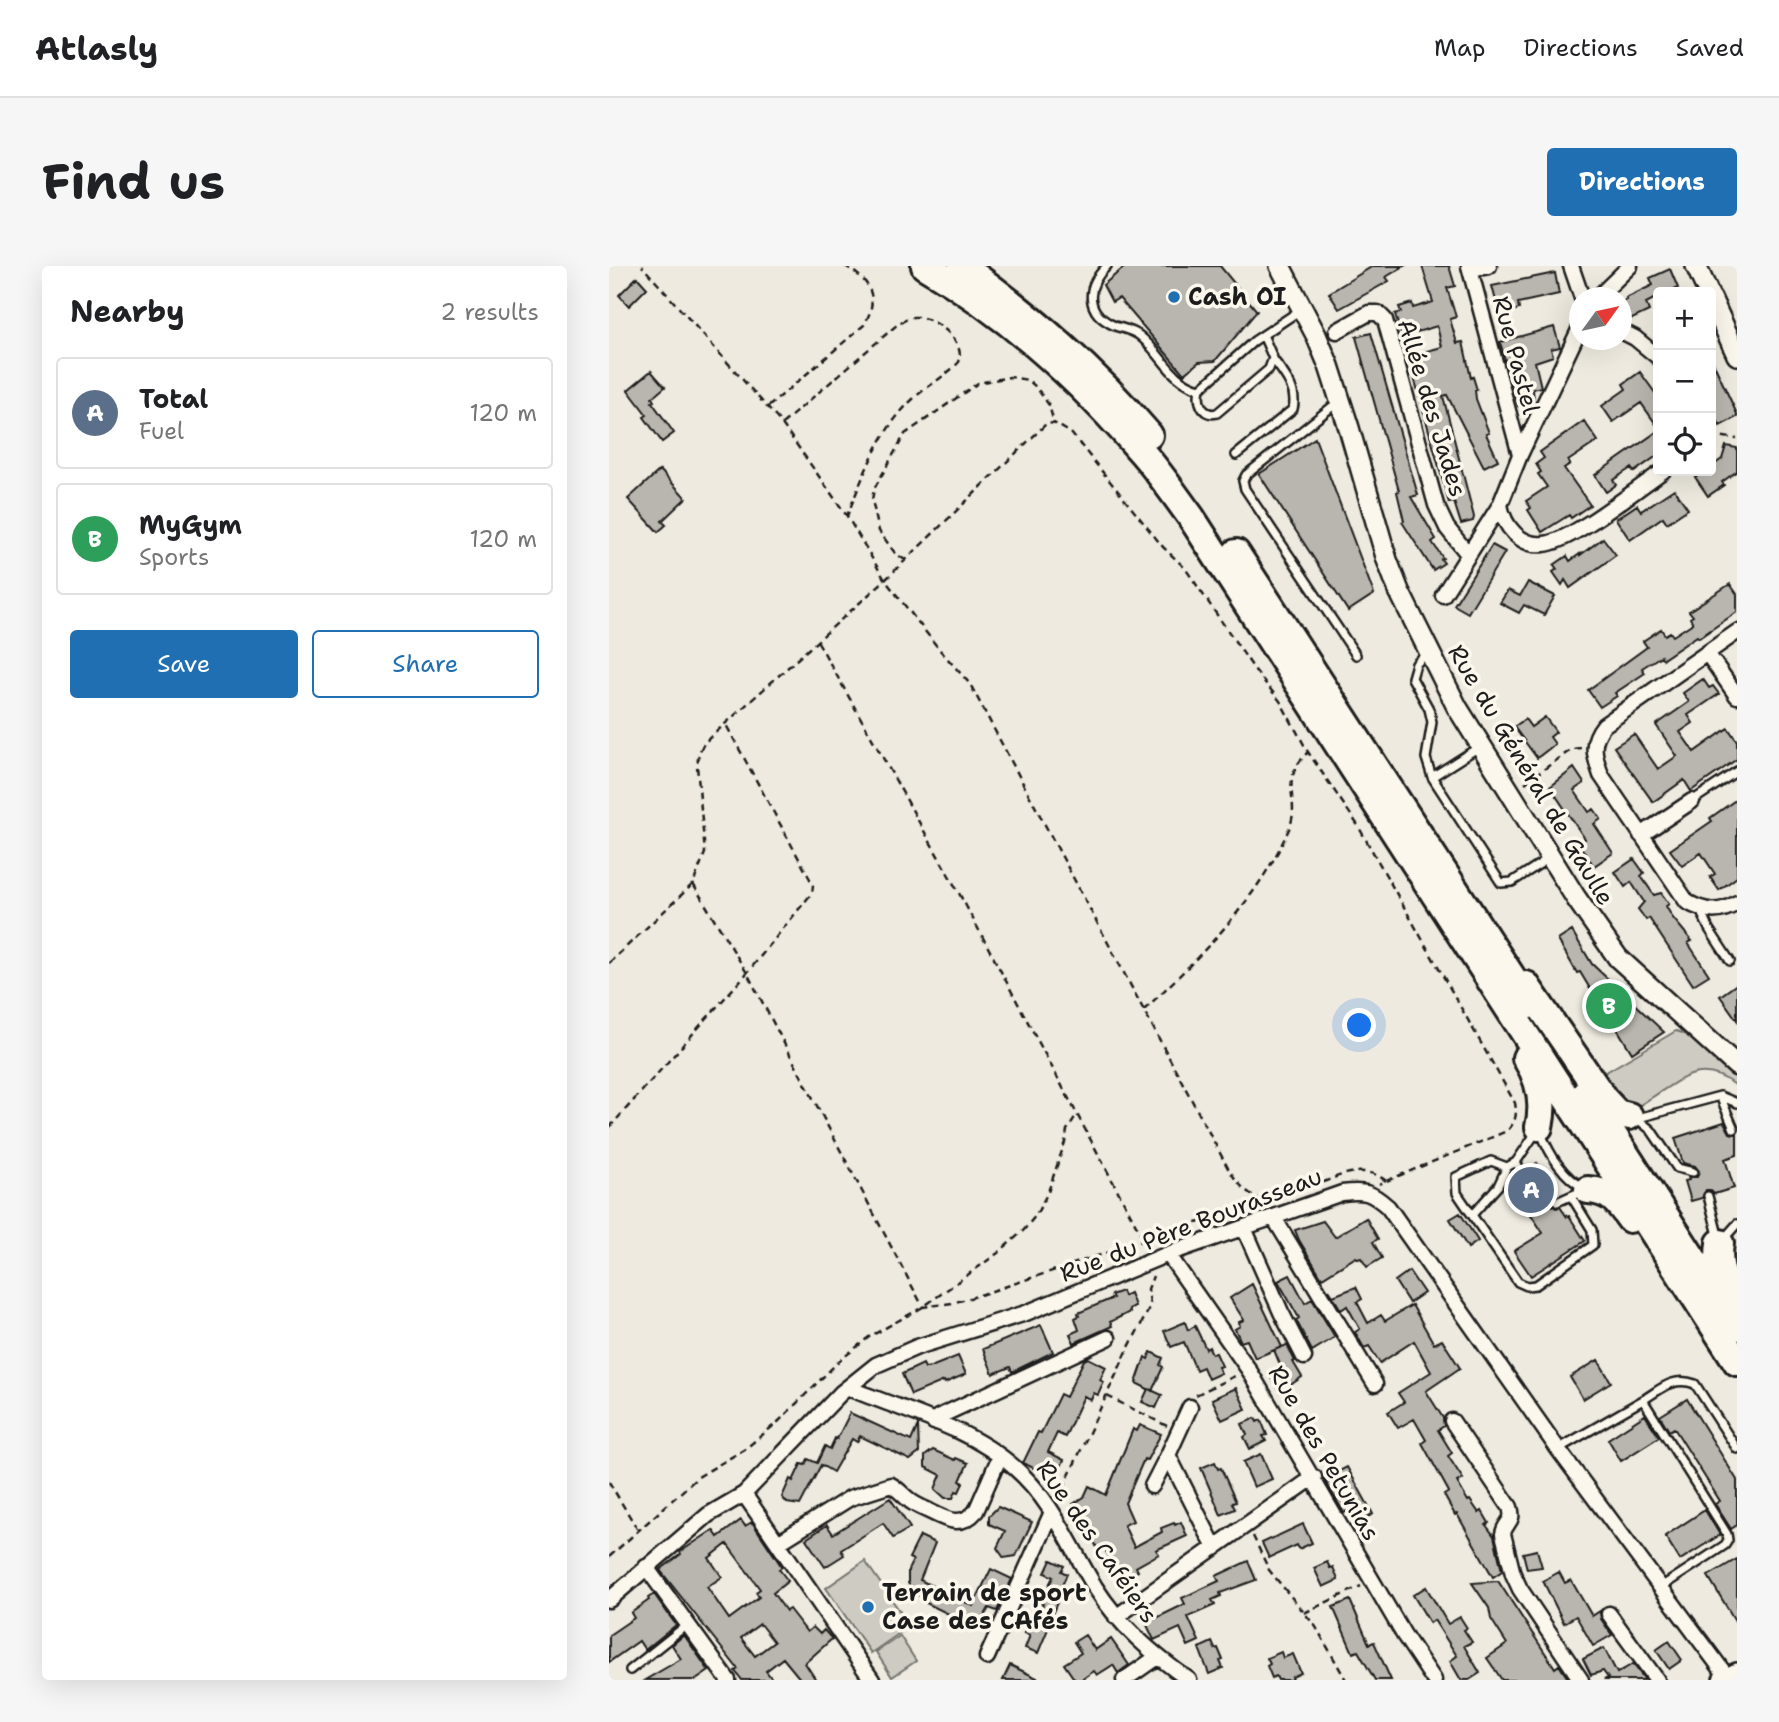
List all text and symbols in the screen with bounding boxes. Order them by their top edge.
text: Atlasly [35,26,158,71]
text: Map [1434,32,1485,64]
text: Directions [1523,32,1638,64]
text: Saved [1676,32,1744,64]
button: Directions [1547,148,1737,216]
text: Find us [42,149,225,215]
place label: Cash OI [1188,281,1286,313]
north arrow [1569,287,1632,350]
map controls [1653,287,1716,476]
button: + [1653,287,1716,350]
marker: Cash OI [1166,289,1182,305]
text: Nearby [70,291,185,332]
street label: Rue Pastel [1485,292,1547,418]
text: 2 results [440,297,539,327]
street label: Allée des Jades [1390,315,1474,501]
button: − [1653,350,1716,413]
text: Total [139,381,208,416]
text: A [86,398,104,428]
text: 120 m [469,398,537,428]
button: locate [1653,413,1716,476]
text: Fuel [139,416,184,446]
text: MyGym [139,507,242,542]
text: B [88,524,102,554]
text: 120 m [469,524,537,554]
text: Sports [139,542,210,572]
button: Save [70,630,298,698]
button: Share [312,630,539,698]
street label: Rue du Général de Gaulle [1440,639,1622,911]
pin: B [1586,980,1632,1032]
your location [1342,1008,1376,1042]
street label: Rue du Père Bourasseau [1055,1160,1327,1290]
pin: A [1508,1164,1554,1216]
street label: Rue des Petunias [1261,1360,1387,1546]
street label: Rue des Caféiers [1029,1454,1165,1630]
place label: Terrain de sport Case des CAfés [882,1577,1087,1637]
marker: Terrain de sport Case des CAfés [860,1599,876,1615]

